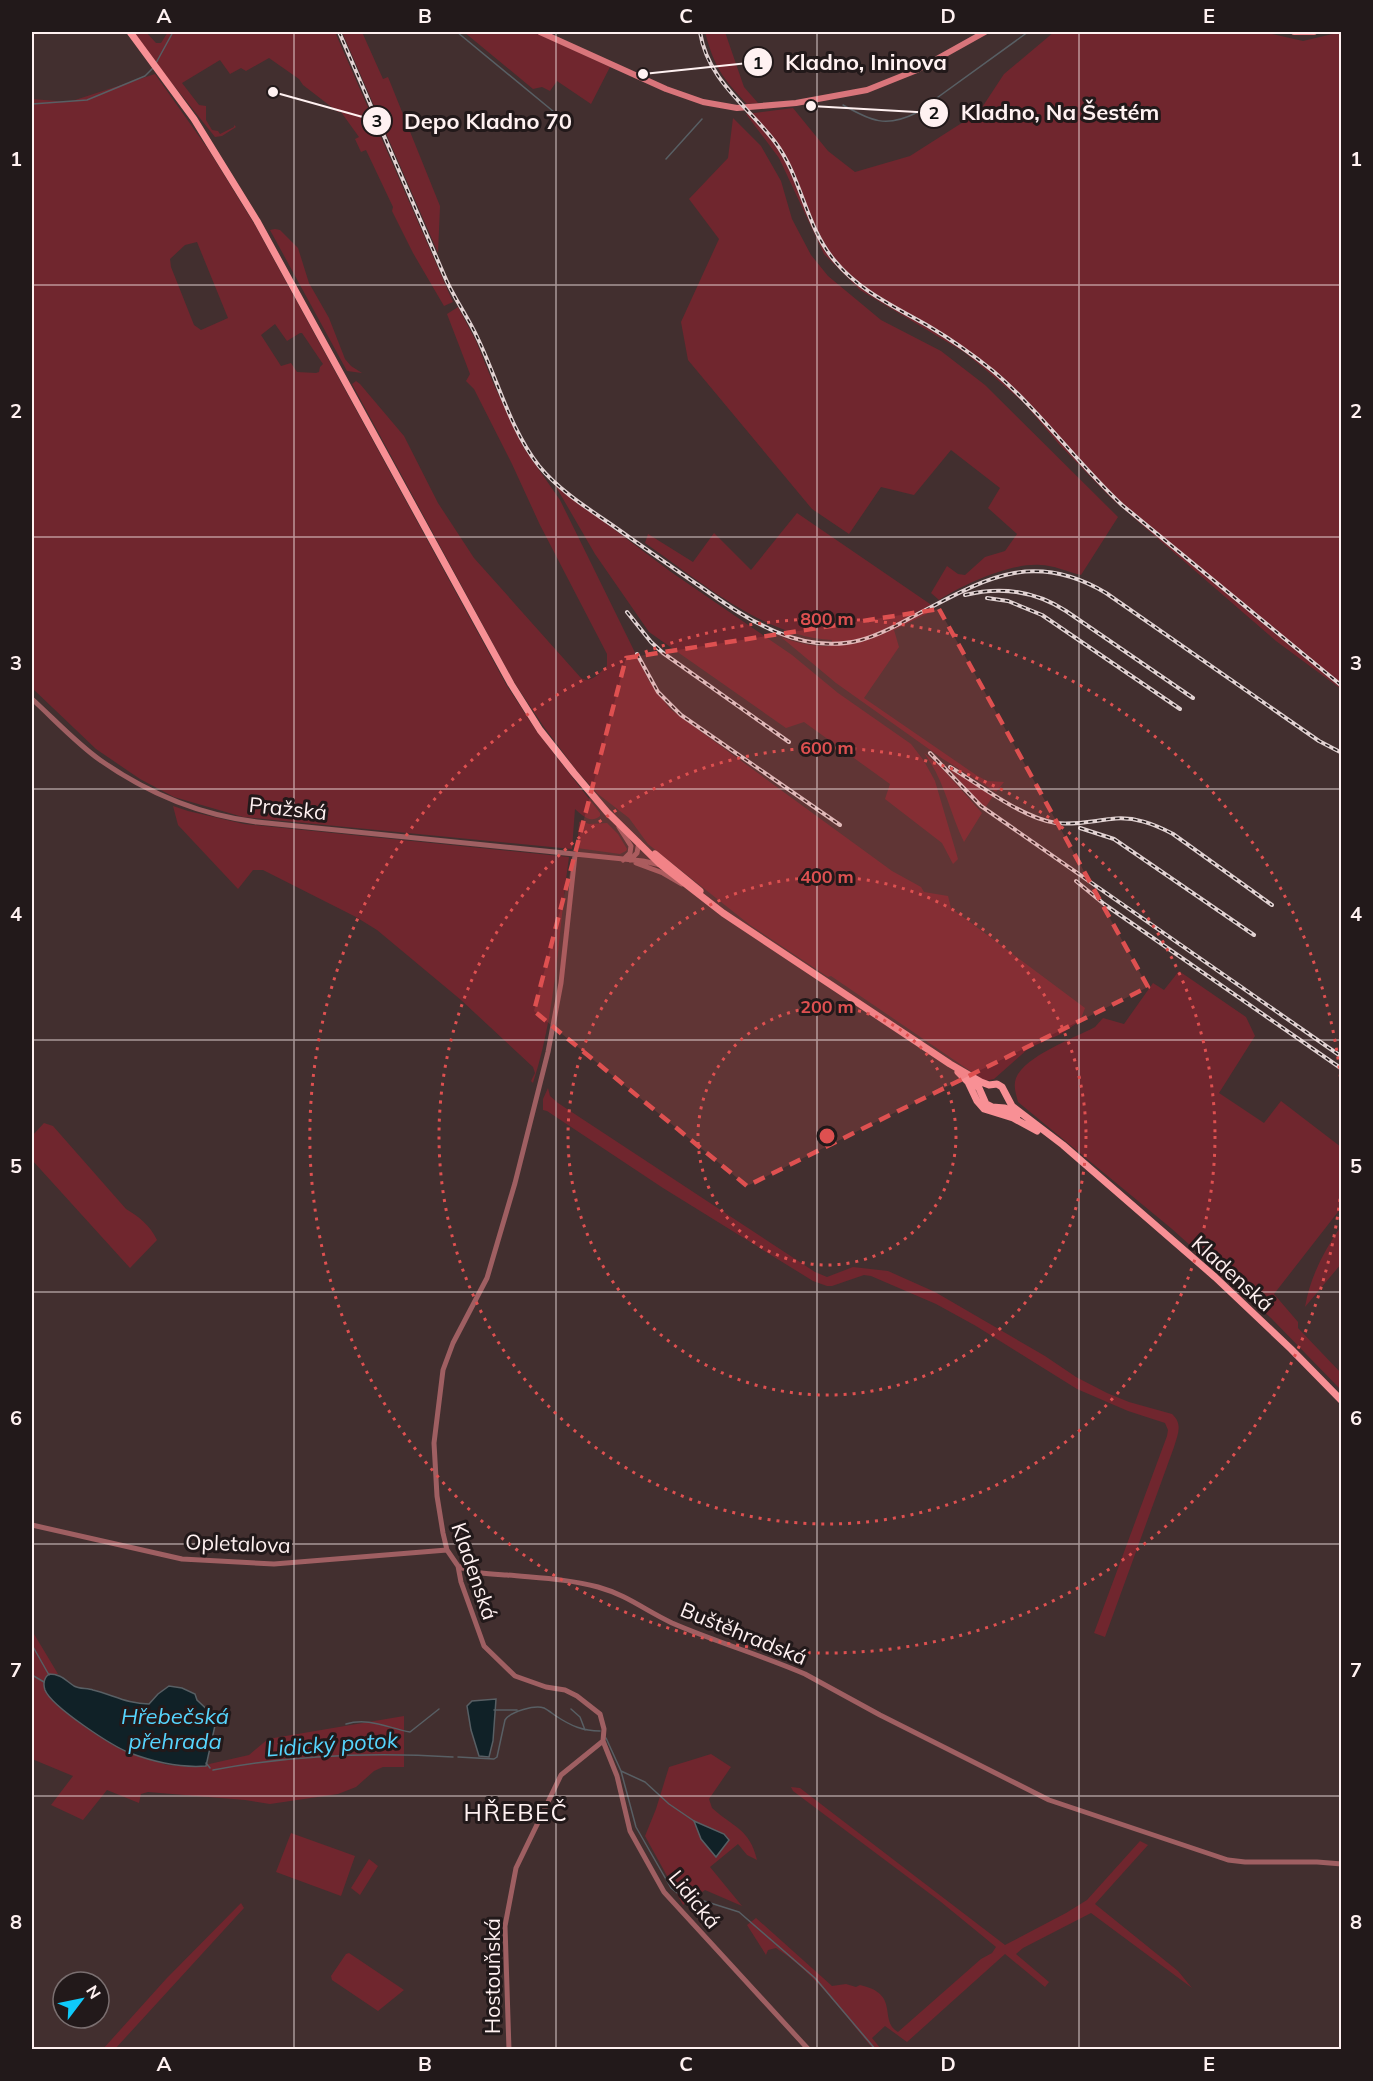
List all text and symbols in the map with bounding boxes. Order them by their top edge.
text: A [157,3,172,28]
text: B [418,3,432,28]
text: C [679,3,693,28]
text: D [940,3,956,28]
text: E [1203,3,1215,28]
callout: Kladno, Ininova [743,42,959,82]
text: Kladno, Ininova [785,48,947,76]
text: 1 [753,51,763,74]
callout: Kladno, Na Šestém [919,93,1172,133]
text: Kladno, Na Šestém [961,98,1159,126]
callout: Depo Kladno 70 [362,101,584,141]
text: 2 [929,101,939,124]
text: Depo Kladno 70 [404,107,572,135]
text: 3 [372,109,382,132]
text: 1 [10,146,22,171]
text: 1 [1350,146,1362,171]
text: 2 [10,398,22,423]
text: 2 [1350,398,1362,423]
text: 800 m [800,607,854,630]
text: 3 [10,650,22,675]
text: 3 [1350,650,1362,675]
text: 600 m [800,736,854,759]
street label: Pražská [248,791,328,825]
text: 400 m [800,865,854,888]
text: 4 [10,901,22,926]
text: 4 [1350,901,1362,926]
text: 200 m [800,995,854,1018]
centre of rings [817,1126,837,1146]
text: 5 [10,1153,22,1178]
text: 5 [1350,1153,1362,1178]
street label: Kladenská [1187,1230,1279,1316]
text: 6 [10,1405,22,1430]
text: 6 [1350,1405,1362,1430]
street label: Kladenská [446,1519,504,1623]
street label: Opletalova [185,1528,291,1558]
street label: Buštěhradská [677,1596,811,1670]
text: 7 [10,1657,22,1682]
text: 7 [1350,1657,1362,1682]
water label: Hřebečská přehrada [121,1702,229,1755]
water label: Lidický potok [265,1725,400,1763]
district label: HŘEBEČ [464,1797,568,1827]
street label: Lidická [664,1864,726,1934]
text: 8 [10,1909,22,1934]
text: 8 [1350,1909,1362,1934]
street label: Hostouňská [479,1918,505,2034]
north arrow [51,1970,111,2030]
text: N [82,1982,105,2002]
text: A [157,2051,172,2076]
text: B [418,2051,432,2076]
text: C [679,2051,693,2076]
text: D [940,2051,956,2076]
text: E [1203,2051,1215,2076]

